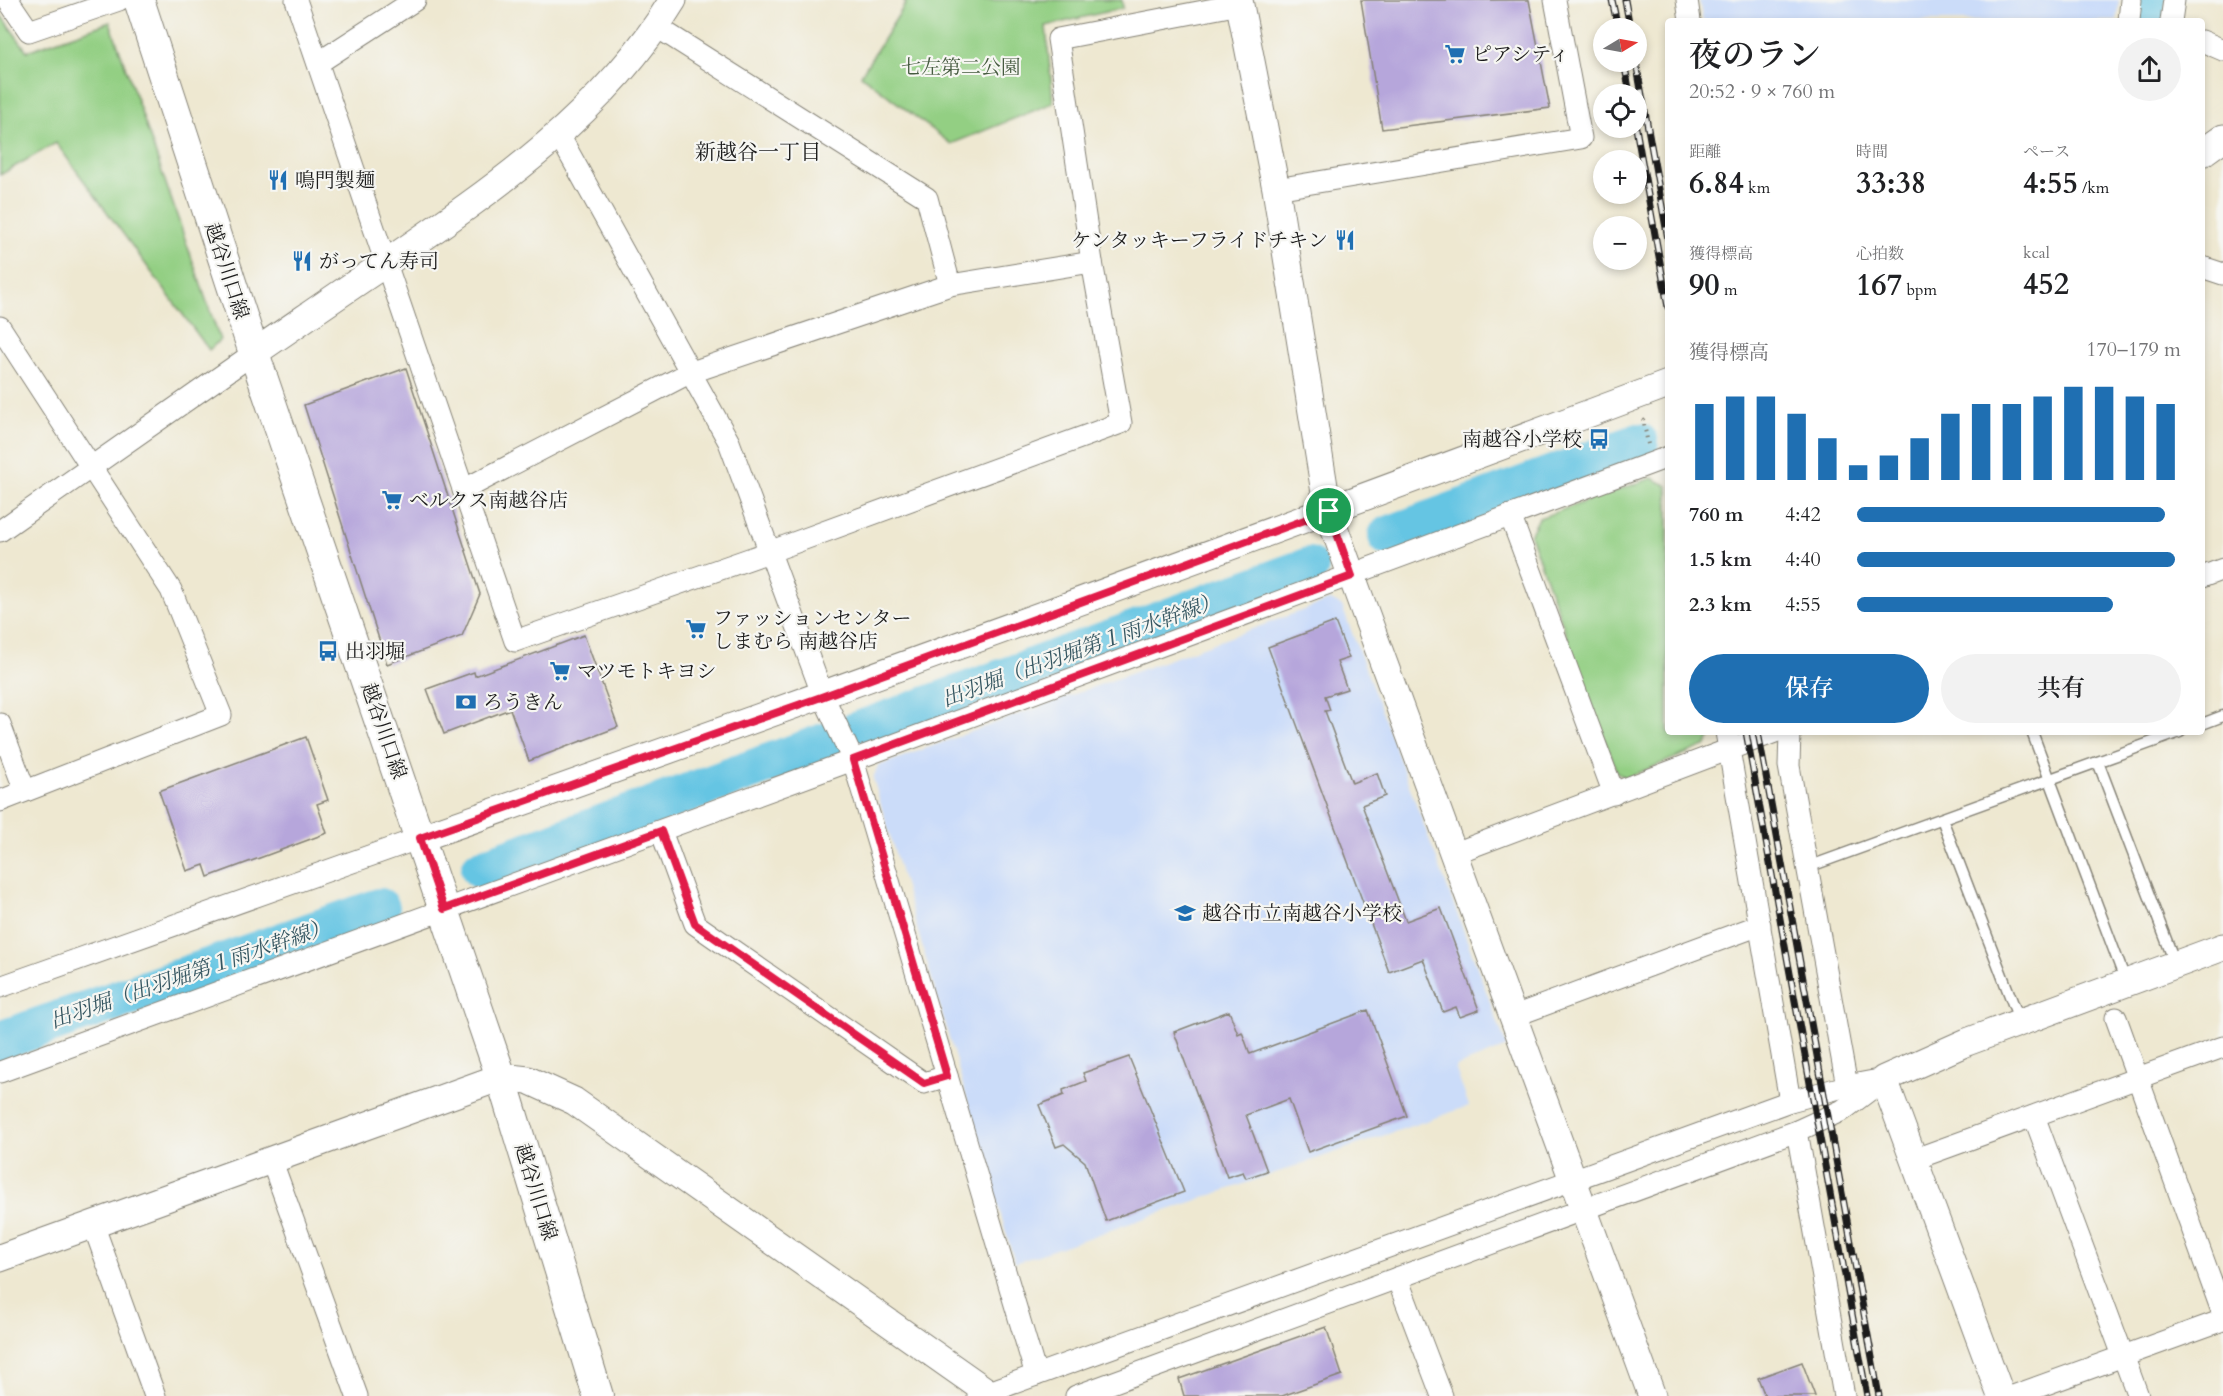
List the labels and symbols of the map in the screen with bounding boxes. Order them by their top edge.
north arrow [1593,18,1647,72]
place label: ピアシティ [1472,41,1570,68]
supermarket icon: ピアシティ [1443,42,1467,66]
park label: 七左第二公園 [901,54,1021,81]
district label: 新越谷一丁目 [695,138,821,167]
place label: 鳴門製麺 [295,167,375,194]
restaurant icon: 鳴門製麺 [266,168,290,192]
street label: 越谷川口線 [199,219,255,323]
place label: ケンタッキーフライドチキン [1072,227,1328,254]
restaurant icon: ケンタッキーフライドチキン [1333,228,1357,252]
place label: がってん寿司 [319,248,439,275]
restaurant icon: がってん寿司 [290,249,314,273]
place label: 南越谷小学校 [1462,426,1582,453]
bus stop icon: 南越谷小学校 [1587,427,1611,451]
pin [1303,485,1354,536]
place label: ベルクス南越谷店 [409,487,568,514]
supermarket icon: ベルクス南越谷店 [380,488,404,512]
water label: 出羽堀（出羽堀第１雨水幹線） [938,586,1224,714]
place label: ファッションセンター しまむら 南越谷店 [713,605,911,655]
supermarket icon: ファッションセンター しまむら 南越谷店 [684,617,708,641]
place label: 出羽堀 [345,638,405,665]
bus stop icon: 出羽堀 [316,639,340,663]
place label: マツモトキヨシ [577,658,716,685]
supermarket icon: マツモトキヨシ [548,659,572,683]
street label: 越谷川口線 [355,679,413,783]
place label: ろうきん [483,689,563,716]
bank icon: ろうきん [454,690,478,714]
place label: 越谷市立南越谷小学校 [1202,900,1402,927]
school or university icon: 越谷市立南越谷小学校 [1173,901,1197,925]
water label: 出羽堀（出羽堀第１雨水幹線） [46,912,334,1036]
street label: 越谷川口線 [508,1140,564,1244]

